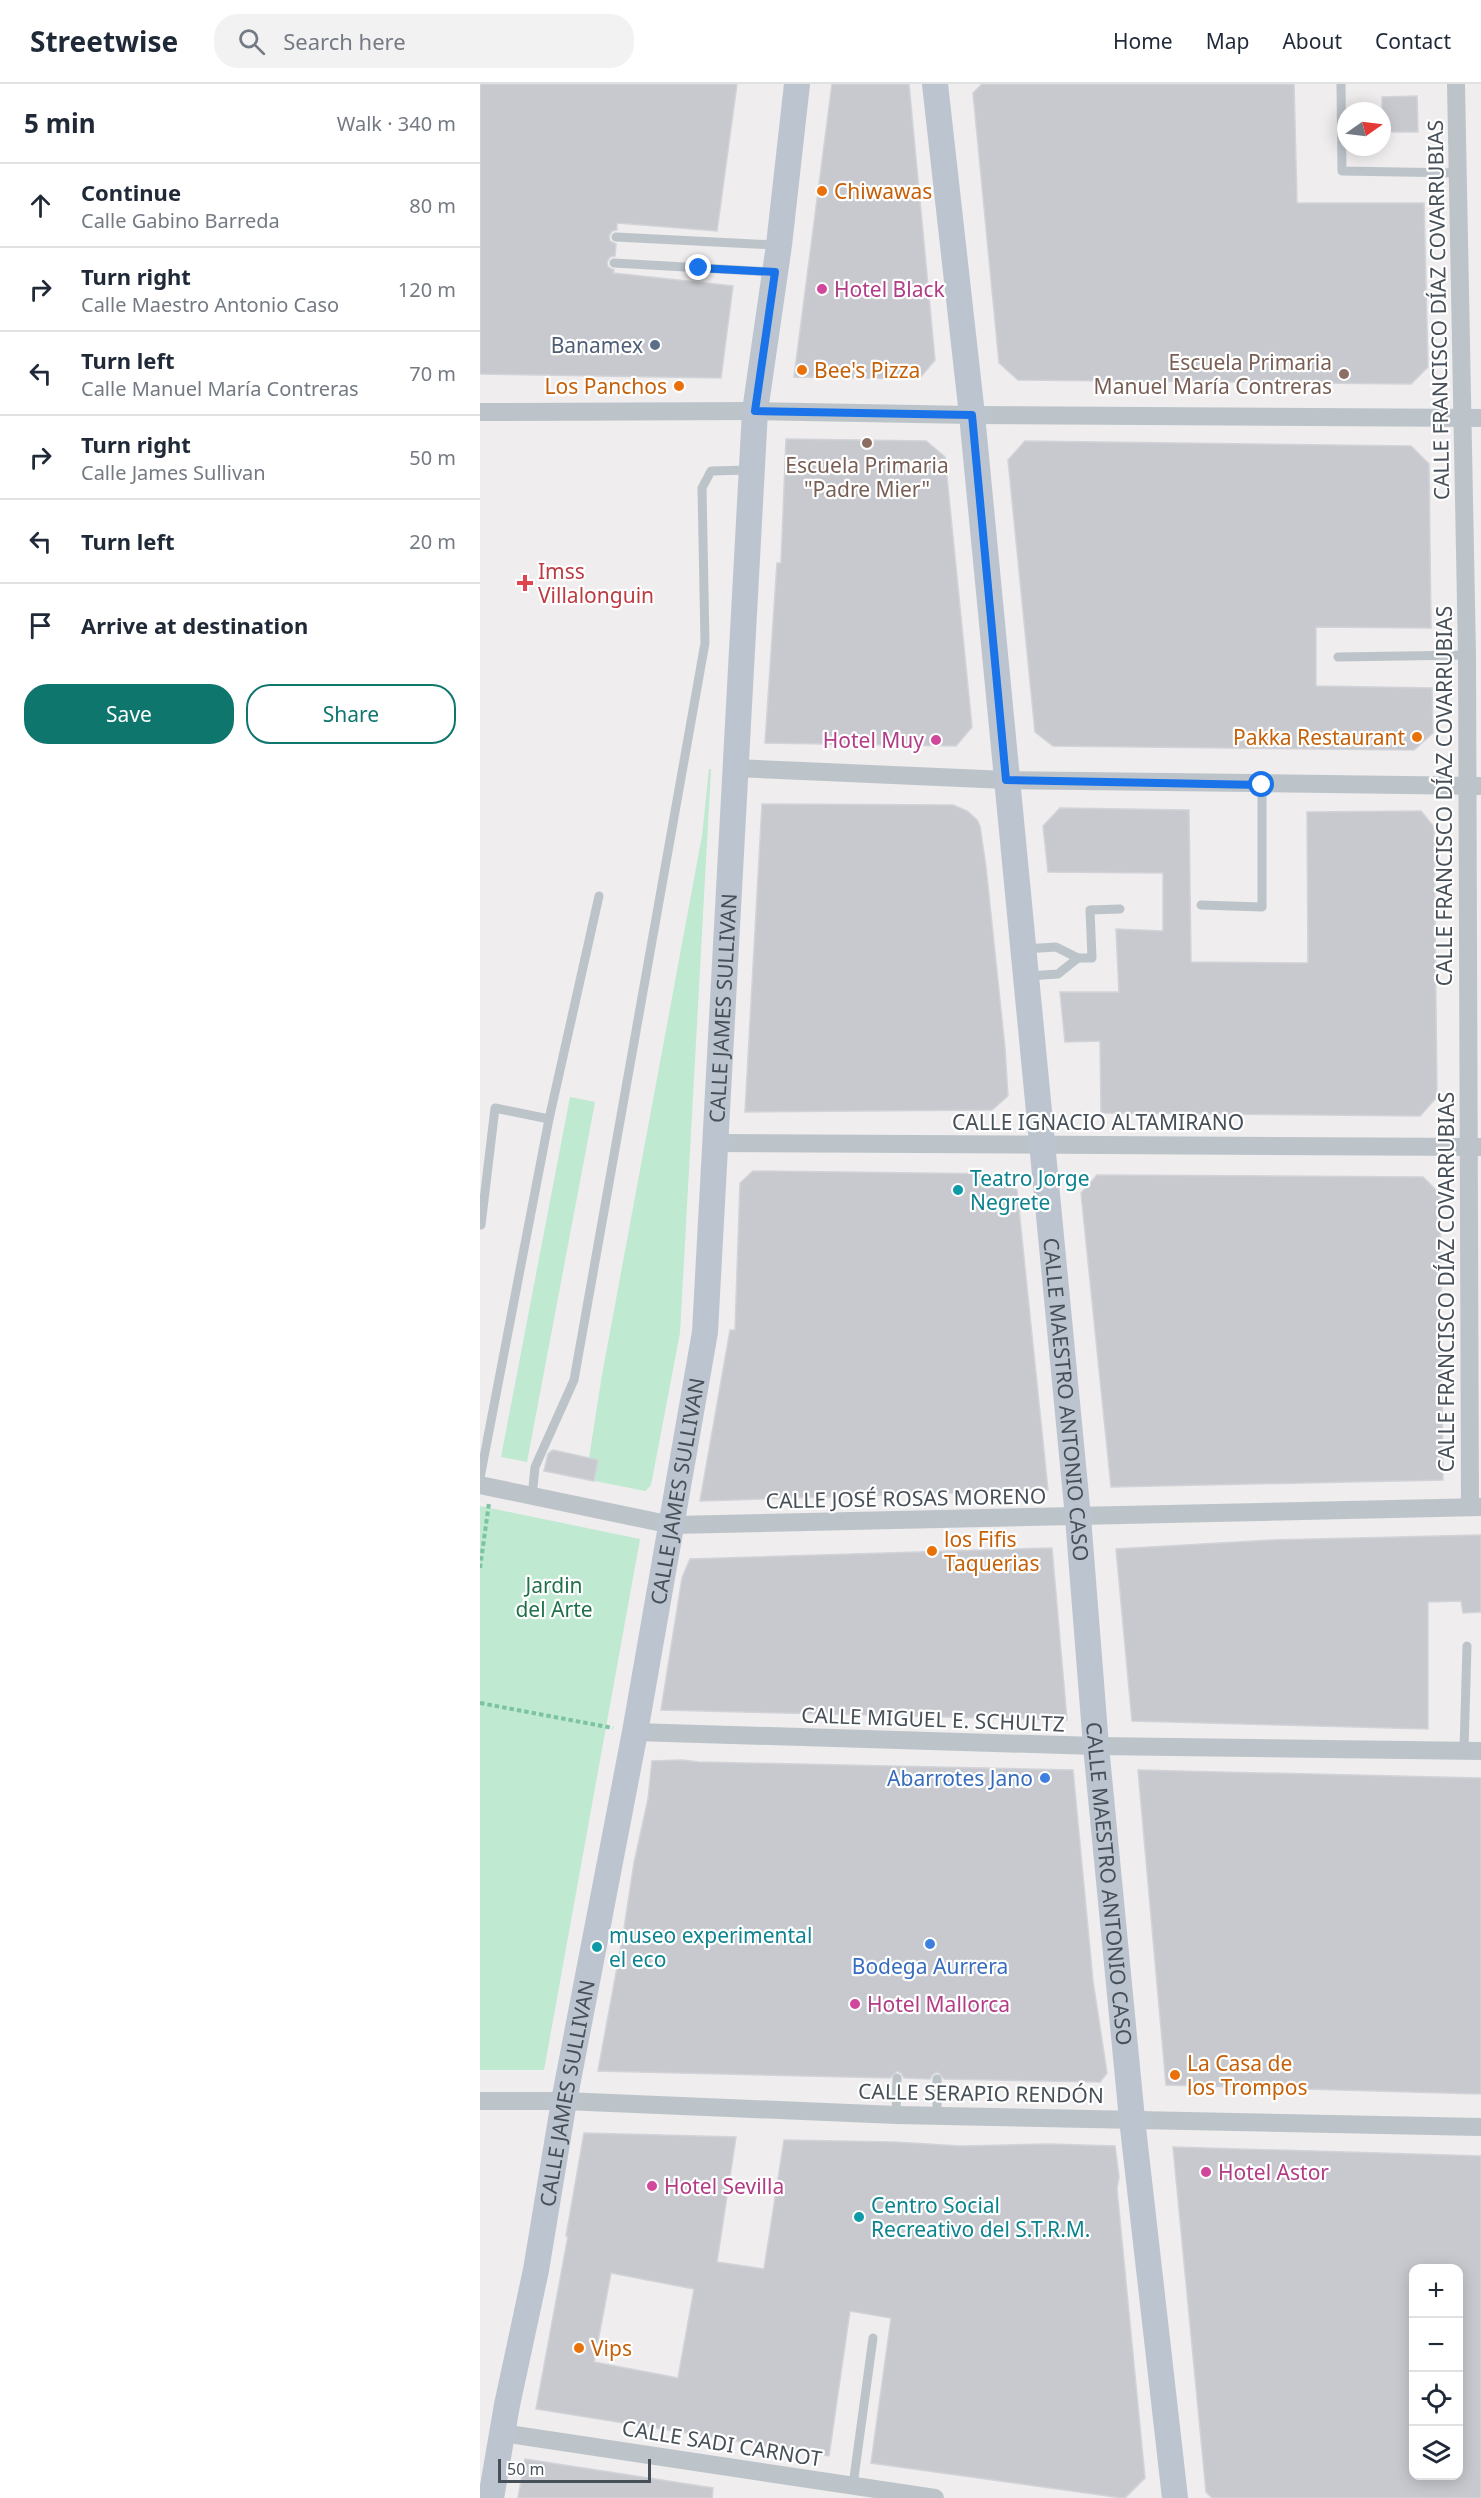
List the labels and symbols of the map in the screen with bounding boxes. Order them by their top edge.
north arrow [1337,102,1391,156]
street label: CALLE FRANCISCO DÍAZ COVARRUBIAS [1421,120,1455,500]
place label: Chiwawas [834,177,932,205]
marker: Chiwawas [815,184,829,198]
route end [685,254,711,280]
place label: Hotel Black [834,275,945,303]
marker: Hotel Black [815,282,829,296]
place label: Banamex [551,331,643,359]
marker: Banamex [648,338,662,352]
place label: Escuela Primaria Manuel María Contreras [1094,348,1332,400]
place label: Bee's Pizza [814,356,920,384]
marker: Bee's Pizza [795,363,809,377]
marker: Escuela Primaria Manuel María Contreras [1337,367,1351,381]
place label: Los Panchos [544,372,667,400]
marker: Los Panchos [672,379,686,393]
marker: Escuela Primaria "Padre Mier" [860,436,874,450]
place label: Escuela Primaria "Padre Mier" [785,451,949,503]
place label: Imss Villalonguin [538,557,654,609]
marker: Imss Villalonguin [516,574,534,592]
street label: CALLE FRANCISCO DÍAZ COVARRUBIAS [1430,606,1458,986]
place label: Pakka Restaurant [1233,723,1405,751]
place label: Hotel Muy [823,726,924,754]
marker: Pakka Restaurant [1410,730,1424,744]
marker: Hotel Muy [929,733,943,747]
route start [1248,771,1274,797]
street label: CALLE JAMES SULLIVAN [702,892,743,1124]
street label: CALLE FRANCISCO DÍAZ COVARRUBIAS [1432,1092,1460,1472]
street label: CALLE IGNACIO ALTAMIRANO [952,1108,1244,1136]
place label: Teatro Jorge Negrete [970,1164,1090,1216]
marker: Teatro Jorge Negrete [951,1183,965,1197]
street label: CALLE MAESTRO ANTONIO CASO [1037,1236,1095,1562]
street label: CALLE JAMES SULLIVAN [644,1375,711,1607]
street label: CALLE JOSÉ ROSAS MORENO [765,1482,1047,1514]
place label: los Fifis Taquerias [944,1525,1039,1577]
marker: los Fifis Taquerias [925,1544,939,1558]
park label: Jardin del Arte [515,1571,593,1623]
street label: CALLE MIGUEL E. SCHULTZ [801,1700,1065,1738]
street label: CALLE MAESTRO ANTONIO CASO [1080,1721,1139,2047]
place label: Abarrotes Jano [887,1764,1033,1792]
marker: Abarrotes Jano [1038,1771,1052,1785]
place label: museo experimental el eco [609,1921,812,1973]
marker: Bodega Aurrera [923,1937,937,1951]
marker: museo experimental el eco [590,1940,604,1954]
place label: Bodega Aurrera [852,1952,1008,1980]
street label: CALLE JAMES SULLIVAN [533,1977,601,2209]
place label: Hotel Mallorca [867,1990,1010,2018]
marker: Hotel Mallorca [848,1997,862,2011]
place label: La Casa de los Trompos [1187,2049,1308,2101]
marker: La Casa de los Trompos [1168,2068,1182,2082]
street label: CALLE SERAPIO RENDÓN [858,2077,1104,2109]
place label: Hotel Astor [1218,2158,1329,2186]
marker: Hotel Astor [1199,2165,1213,2179]
place label: Hotel Sevilla [664,2172,784,2200]
marker: Hotel Sevilla [645,2179,659,2193]
place label: Centro Social Recreativo del S.T.R.M. [871,2191,1090,2243]
marker: Centro Social Recreativo del S.T.R.M. [852,2210,866,2224]
place label: Vips [591,2334,632,2362]
marker: Vips [572,2341,586,2355]
street label: CALLE SADI CARNOT [620,2413,824,2473]
scale bar [498,2456,651,2484]

